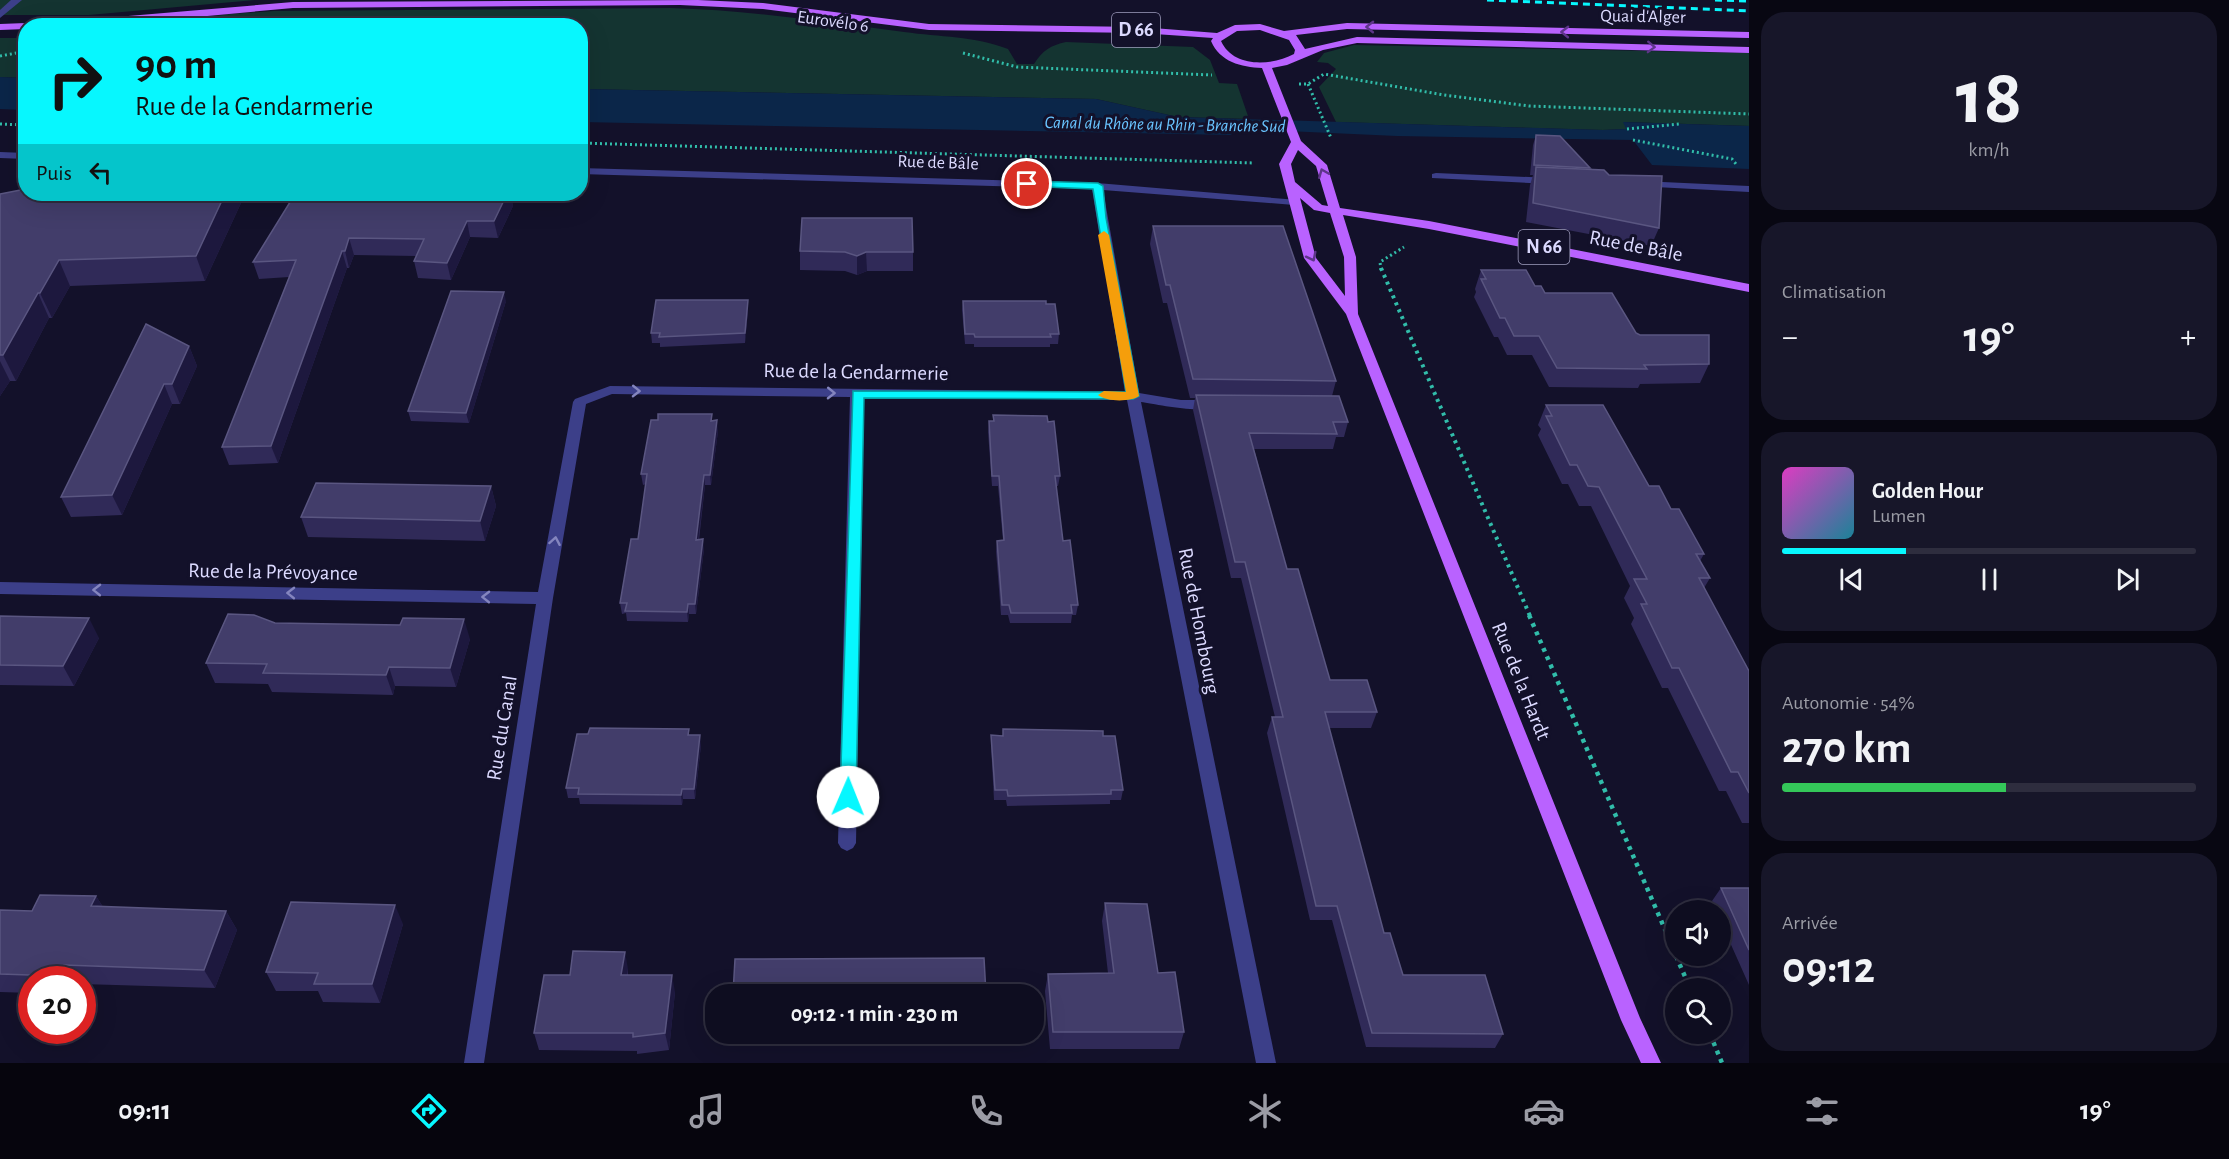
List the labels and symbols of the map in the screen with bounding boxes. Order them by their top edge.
street label: Quai d'Alger [1600,7,1686,27]
street label: Eurovélo 6 [796,8,870,36]
road number: D 66 [1112,13,1160,47]
one-way arrow [1365,20,1374,33]
one-way arrow [1560,25,1569,38]
one-way arrow [1647,41,1656,54]
water label: Canal du Rhône au Rhin - Branche Sud [1044,114,1286,136]
street label: Rue de Bâle [897,153,979,173]
pin [1001,158,1052,209]
one-way arrow [1318,168,1331,178]
street label: Rue de Bâle [1587,227,1685,265]
road number: N 66 [1518,230,1570,264]
one-way arrow [1305,251,1316,262]
street label: Rue de la Gendarmerie [763,360,949,384]
one-way arrow [632,385,641,397]
one-way arrow [827,387,836,399]
one-way arrow [548,536,561,546]
street label: Rue de Hombourg [1175,546,1224,697]
street label: Rue de la Prévoyance [188,560,358,584]
one-way arrow [92,583,101,596]
one-way arrow [287,587,296,600]
one-way arrow [482,591,491,603]
street label: Rue de la Hardt [1488,619,1554,743]
street label: Rue du Canal [483,674,521,782]
position arrow [816,765,880,829]
speed limit sign: 20 [18,966,96,1044]

